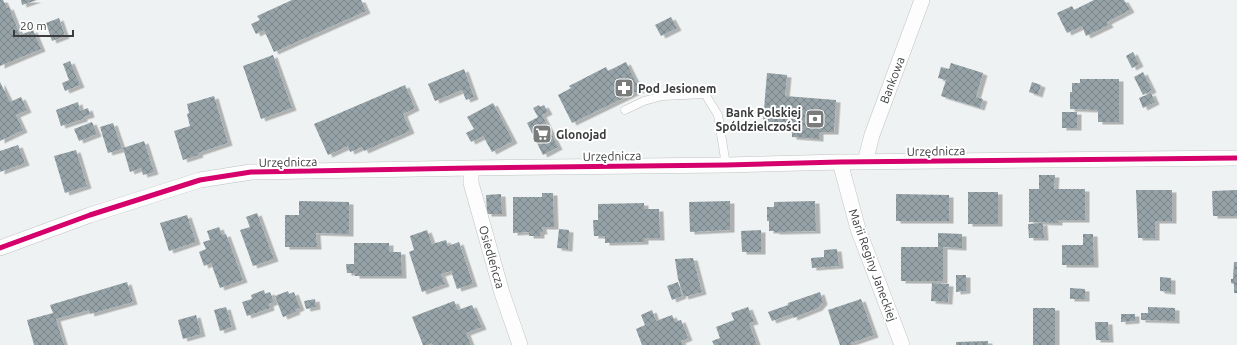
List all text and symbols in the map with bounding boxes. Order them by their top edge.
scale bar [14,12,73,38]
text: 20 m [20,19,47,32]
street label: Bankowa [877,55,907,105]
pharmacy icon: Pod Jesionem [613,77,635,99]
place label: Pod Jesionem [638,82,716,95]
place label: Bank Polskiej Spóldzielczości [715,106,801,133]
bank icon: Bank Polskiej Spóldzielczości [804,108,826,130]
supermarket icon: Glonojad [531,123,553,145]
place label: Glonojad [556,128,606,141]
street label: Urzędnicza [906,144,966,158]
street label: Urzędnicza [582,149,642,163]
street label: Urzędnicza [258,155,318,169]
street label: Marii Reginy Janeckiej [847,207,899,323]
street label: Osiedleńcza [477,224,507,290]

